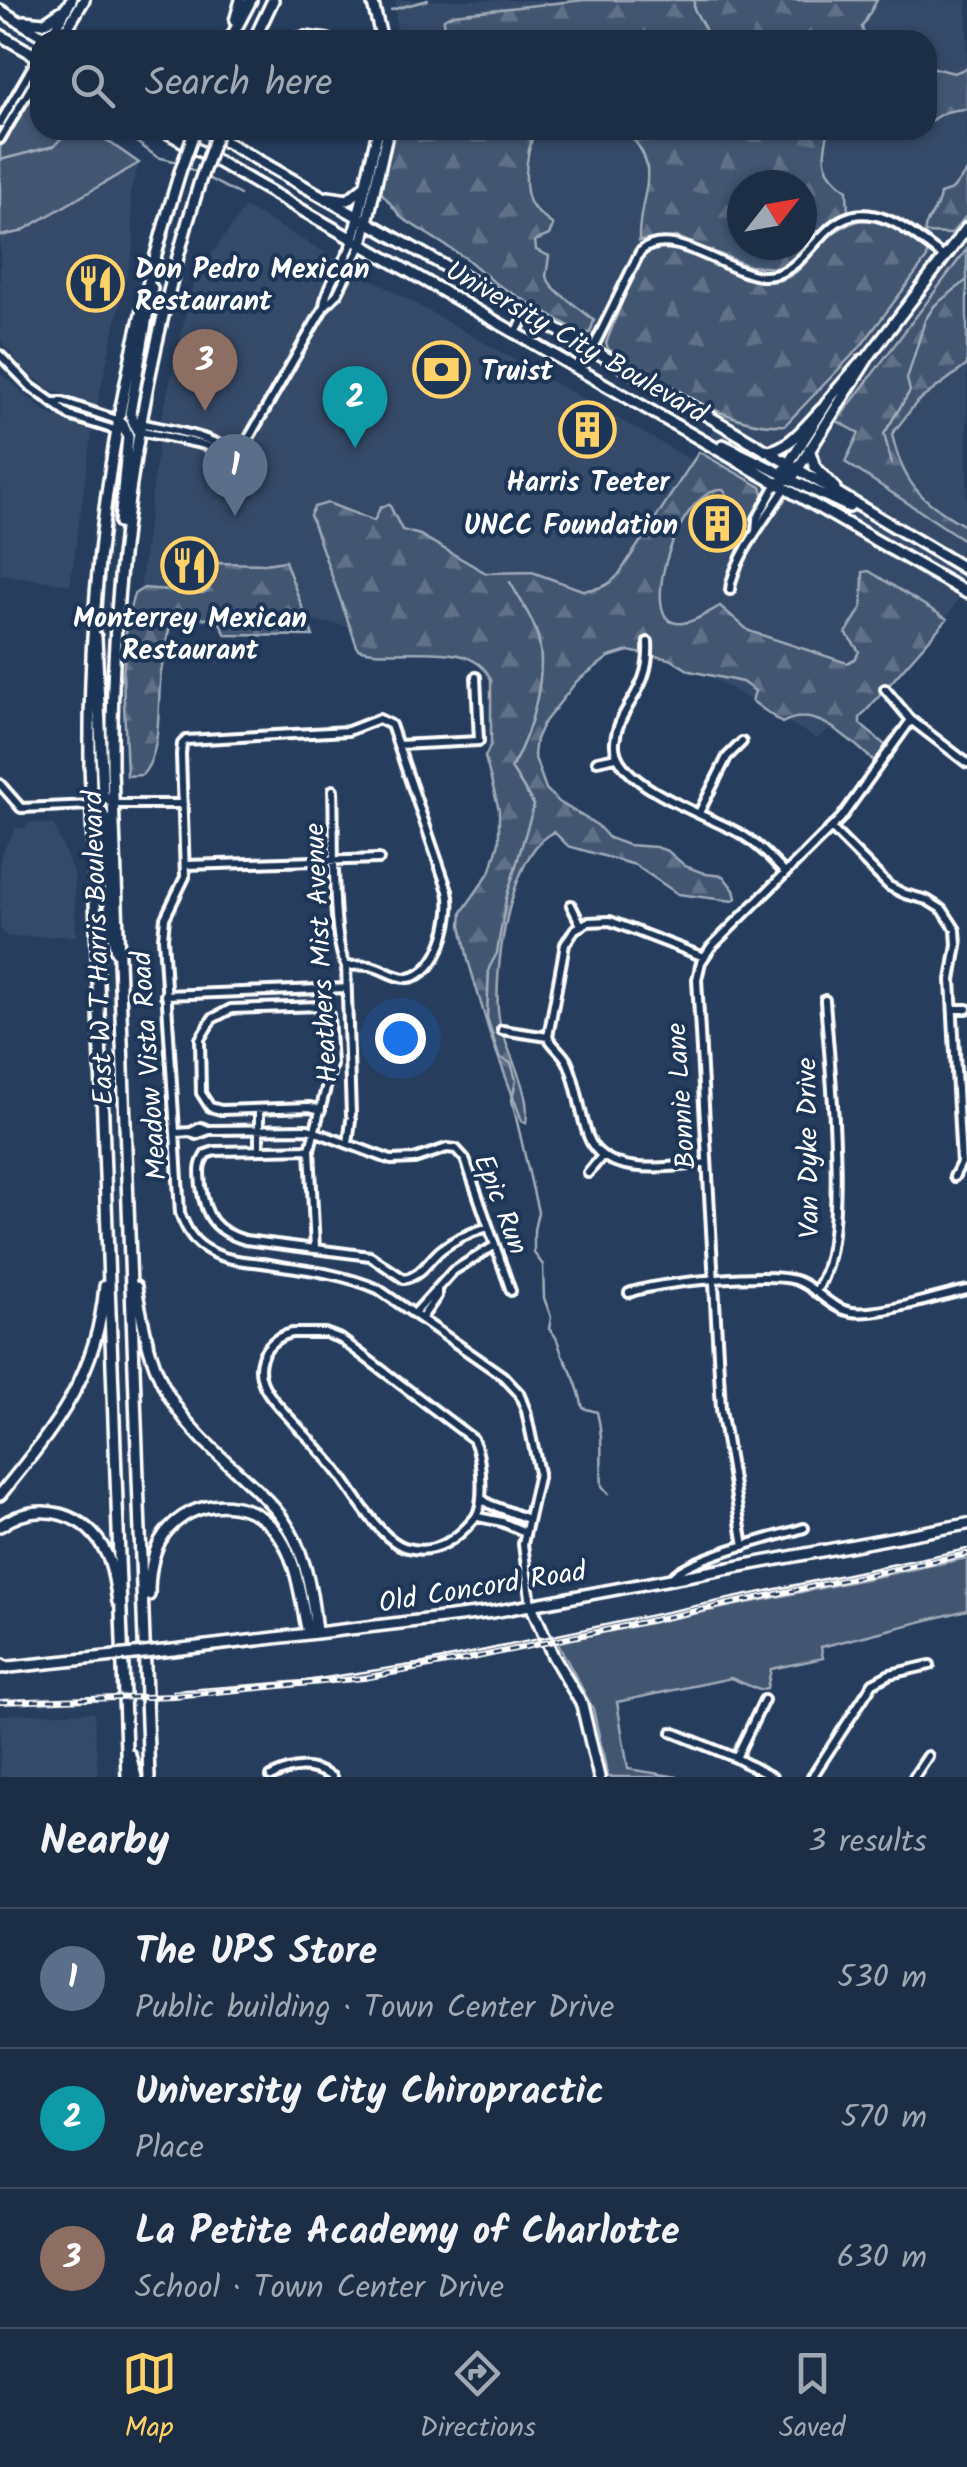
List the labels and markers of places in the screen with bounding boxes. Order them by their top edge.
place label: Don Pedro Mexican Restaurant [135,248,369,325]
restaurant icon: Don Pedro Mexican Restaurant [66,254,126,314]
pin: 3 [172,328,238,411]
bank icon: Truist [412,340,472,400]
place label: Truist [481,350,553,395]
pin: 2 [322,366,388,448]
building icon: Harris Teeter [558,400,618,460]
pin: 1 [202,434,268,516]
place label: Harris Teeter [507,461,671,506]
building icon: UNCC Foundation [687,494,747,554]
place label: UNCC Foundation [464,504,678,549]
restaurant icon: Monterrey Mexican Restaurant [160,536,220,596]
place label: Monterrey Mexican Restaurant [73,597,307,674]

